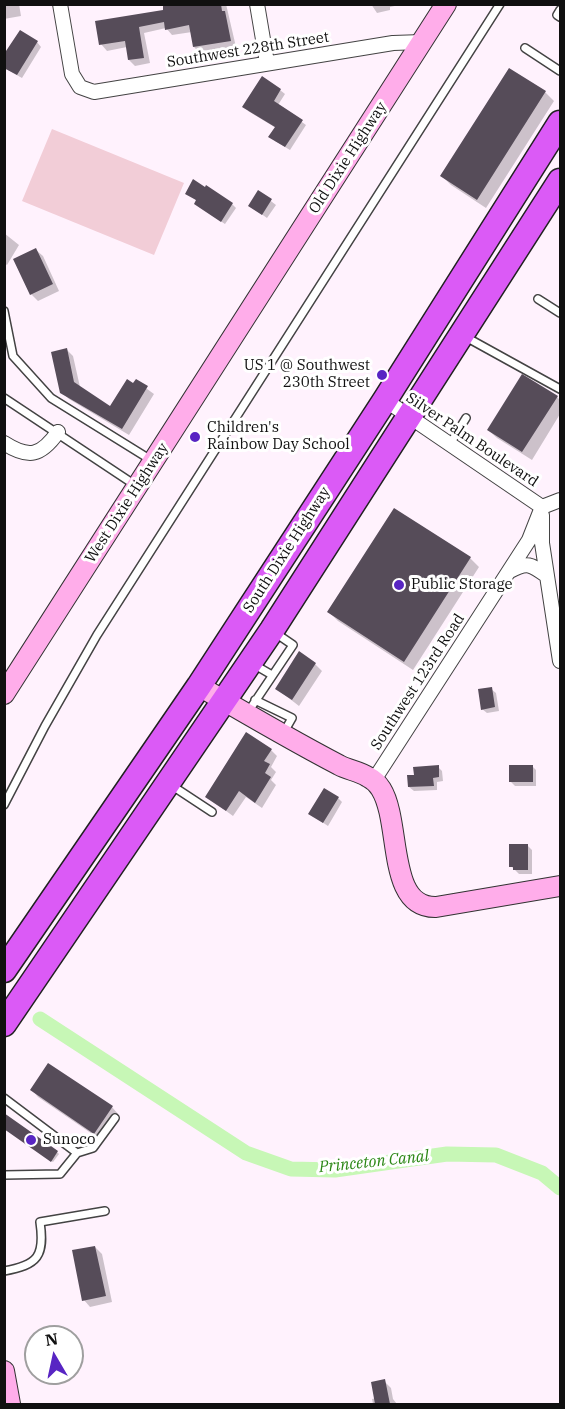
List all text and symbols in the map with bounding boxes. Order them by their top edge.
street label: Southwest 228th Street [166,28,330,72]
street label: Old Dixie Highway [305,99,391,217]
place label: US 1 @ Southwest 230th Street [244,357,370,392]
marker: US 1 @ Southwest 230th Street [375,368,389,382]
street label: Silver Palm Boulevard [402,389,542,491]
place label: Children's Rainbow Day School [207,419,350,454]
marker: Children's Rainbow Day School [188,430,202,444]
street label: West Dixie Highway [82,440,172,566]
street label: South Dixie Highway [240,484,334,616]
place label: Public Storage [411,576,513,594]
marker: Public Storage [392,578,406,592]
street label: Southwest 123rd Road [367,611,469,753]
place label: Sunoco [43,1131,95,1149]
marker: Sunoco [24,1133,38,1147]
water label: Princeton Canal [318,1147,430,1177]
north arrow [24,1325,84,1385]
text: N [44,1328,59,1350]

